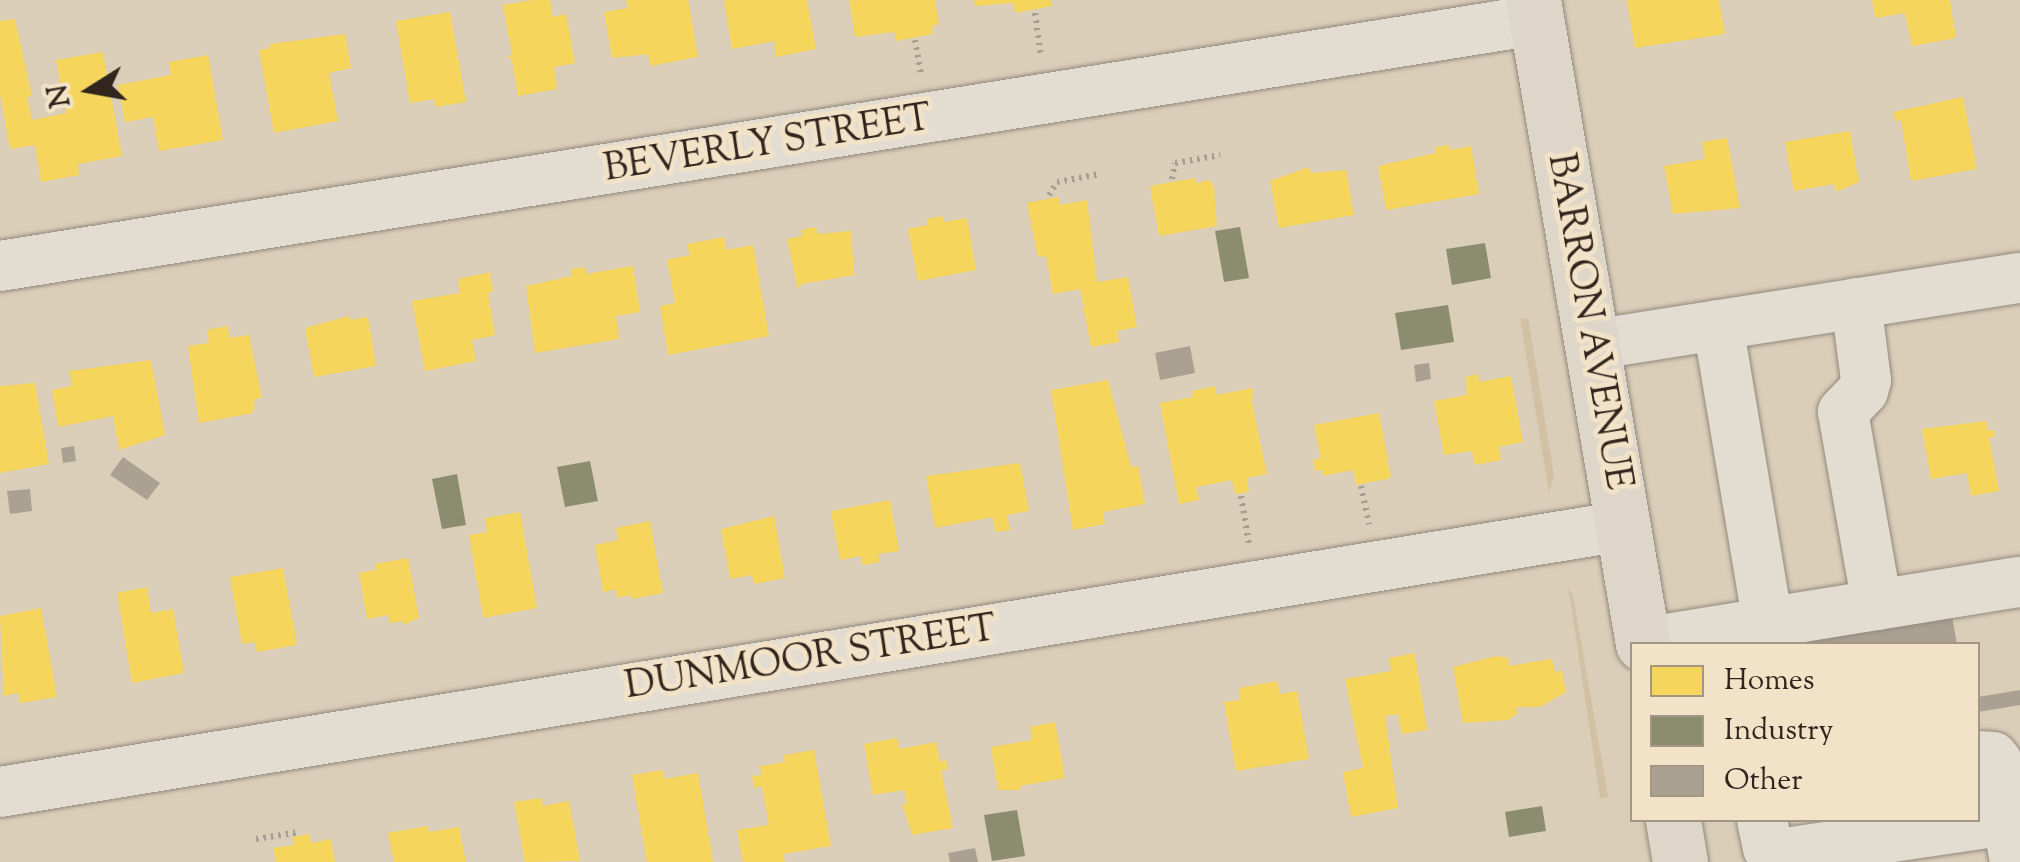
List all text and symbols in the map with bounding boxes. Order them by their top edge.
north arrow [40,40,140,140]
text: N [39,81,82,111]
street label: BEVERLY STREET [601,98,935,194]
street label: BARRON AVENUE [1535,150,1639,494]
street label: DUNMOOR STREET [622,608,1000,712]
legend [1630,642,1980,822]
text: Homes [1724,660,1814,703]
text: Industry [1724,710,1833,753]
text: Other [1724,760,1802,803]

